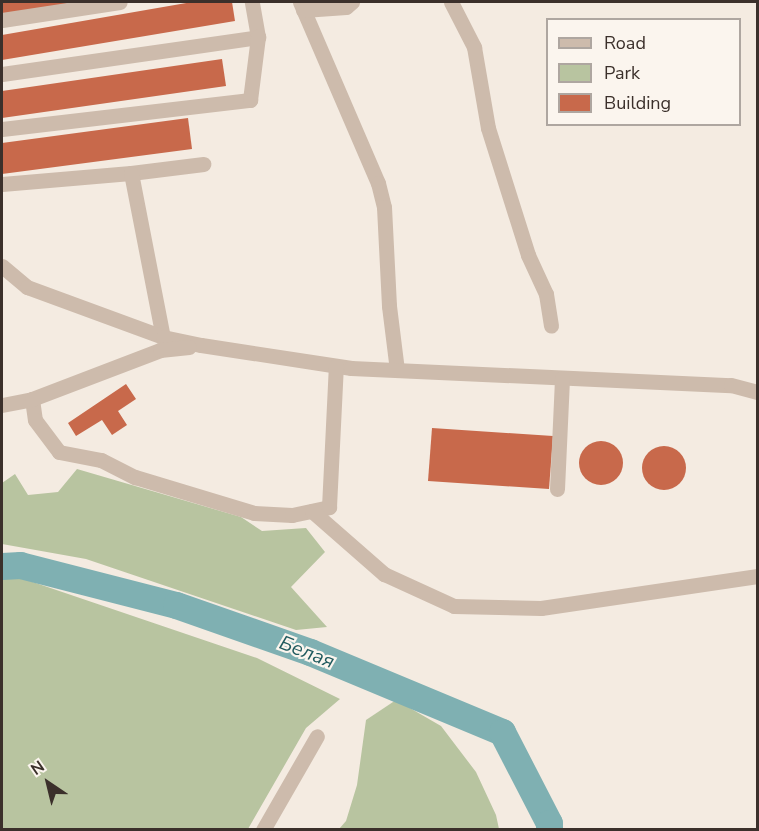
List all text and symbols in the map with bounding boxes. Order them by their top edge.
legend [546,18,741,126]
text: Road [604,31,646,55]
text: Park [604,61,640,85]
text: Building [604,91,671,115]
water label: Белая [276,631,338,673]
north arrow [18,753,78,813]
text: N [26,756,49,781]

